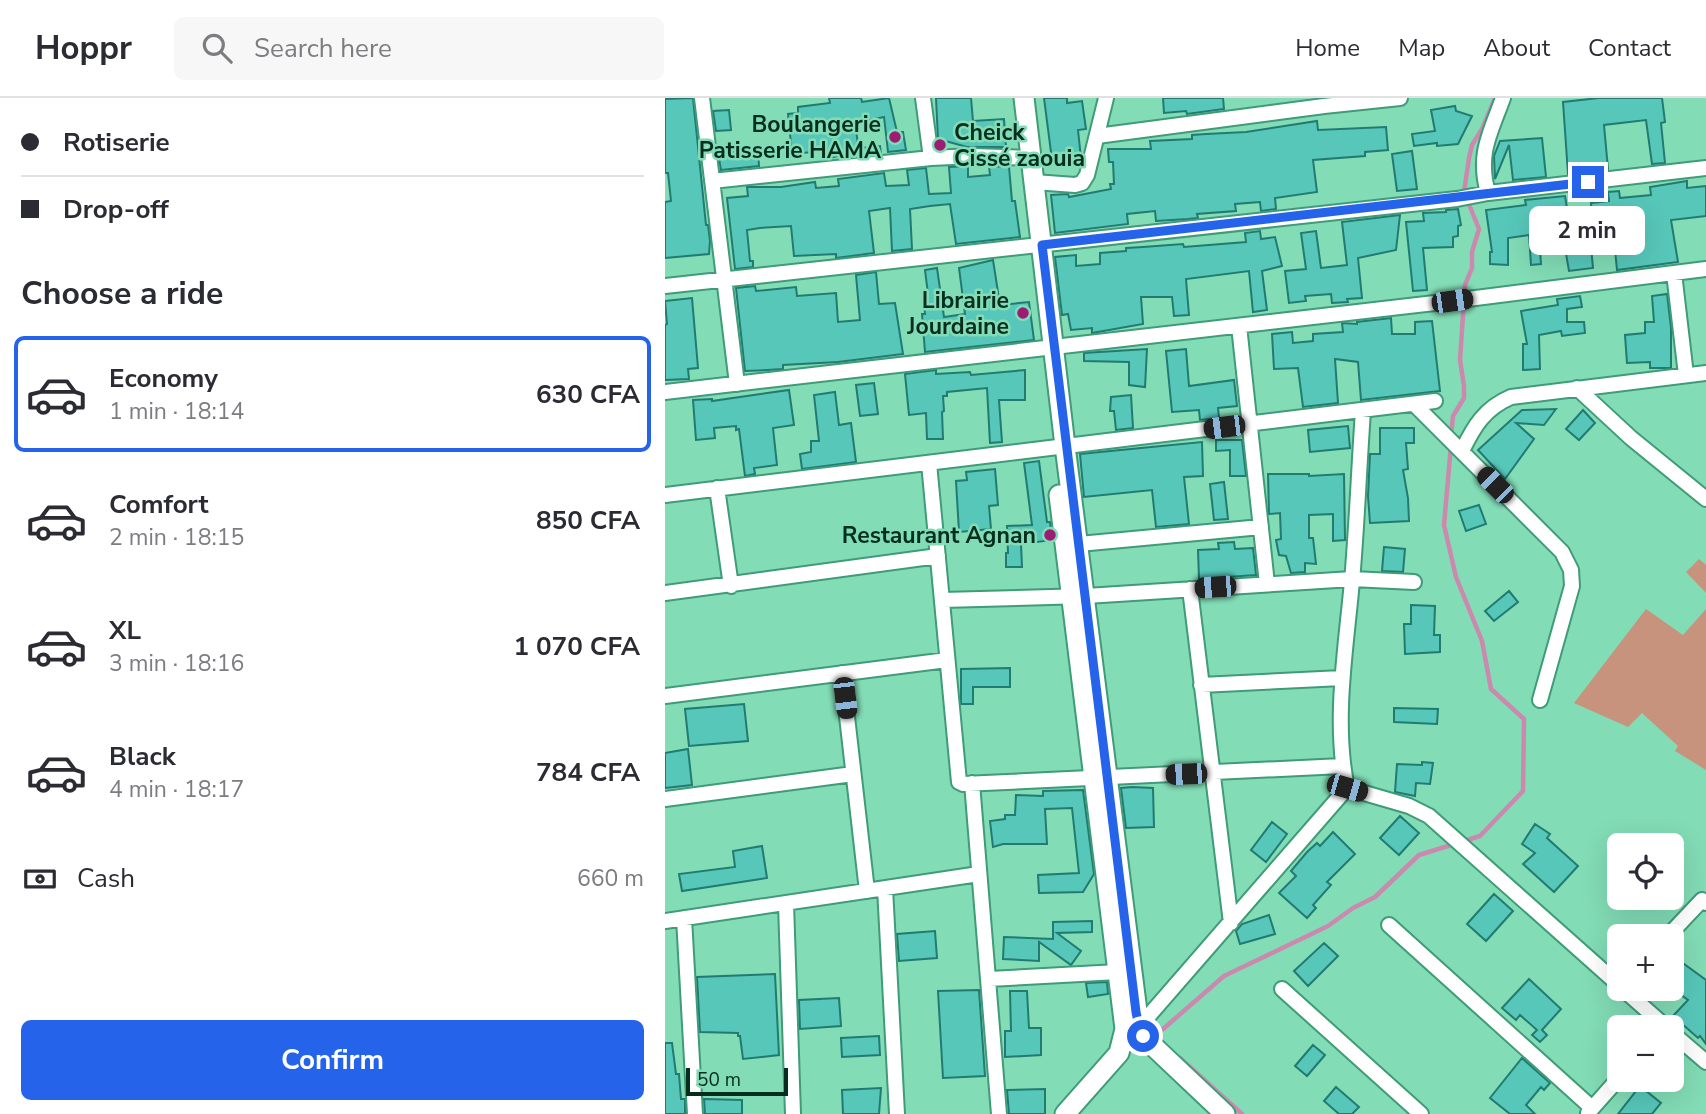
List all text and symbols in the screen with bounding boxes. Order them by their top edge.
search box [174,17,664,80]
text: Hoppr [35,26,132,71]
icon: search [198,29,236,67]
text: Search here [254,31,392,66]
text: Home [1295,32,1360,64]
text: Map [1398,32,1445,64]
text: About [1483,32,1550,64]
text: Contact [1588,32,1671,64]
place label: Boulangerie Patisserie HAMA [699,109,882,166]
place label: Cheick Cissé zaouia [954,117,1085,174]
text: Rotiserie [63,125,170,160]
marker: Boulangerie Patisserie HAMA [887,129,903,145]
marker: Cheick Cissé zaouia [932,137,948,153]
route end [1572,166,1604,198]
text: Drop-off [63,192,169,227]
callout: 2 min [1530,206,1646,256]
text: 2 min [1557,215,1617,246]
text: Choose a ride [21,272,223,315]
place label: Librairie Jourdaine [906,285,1009,342]
car [1430,288,1475,314]
marker: Librairie Jourdaine [1015,305,1031,321]
text: Economy [109,361,218,396]
icon: car [25,363,88,426]
text: 630 CFA [536,377,640,412]
text: 1 min · 18:14 [109,396,244,427]
car [1202,414,1247,440]
car [1473,463,1518,507]
text: Comfort [109,487,209,522]
icon: car [25,489,88,552]
text: 850 CFA [536,503,640,538]
place label: Restaurant Agnan [842,520,1036,551]
text: 2 min · 18:15 [109,522,244,553]
marker: Restaurant Agnan [1042,527,1058,543]
car [1194,575,1237,599]
text: XL [109,613,141,648]
icon: car [25,615,88,678]
text: 1 070 CFA [513,629,640,664]
text: 3 min · 18:16 [109,648,244,679]
car [833,676,858,720]
text: Black [109,739,176,774]
icon: car [25,741,88,804]
text: 784 CFA [536,755,640,790]
car [1165,763,1208,785]
car [1324,772,1371,804]
text: 4 min · 18:17 [109,774,244,805]
map controls [1607,833,1684,1092]
button: locate [1607,833,1684,910]
icon: cash [21,860,59,898]
text: Cash [77,861,135,896]
text: 660 m [577,863,644,894]
button: + [1607,924,1684,1001]
button: − [1607,1015,1684,1092]
button: Confirm [21,1020,644,1100]
route start [1127,1020,1159,1052]
scale bar [686,1065,787,1097]
text: 50 m [697,1067,741,1093]

